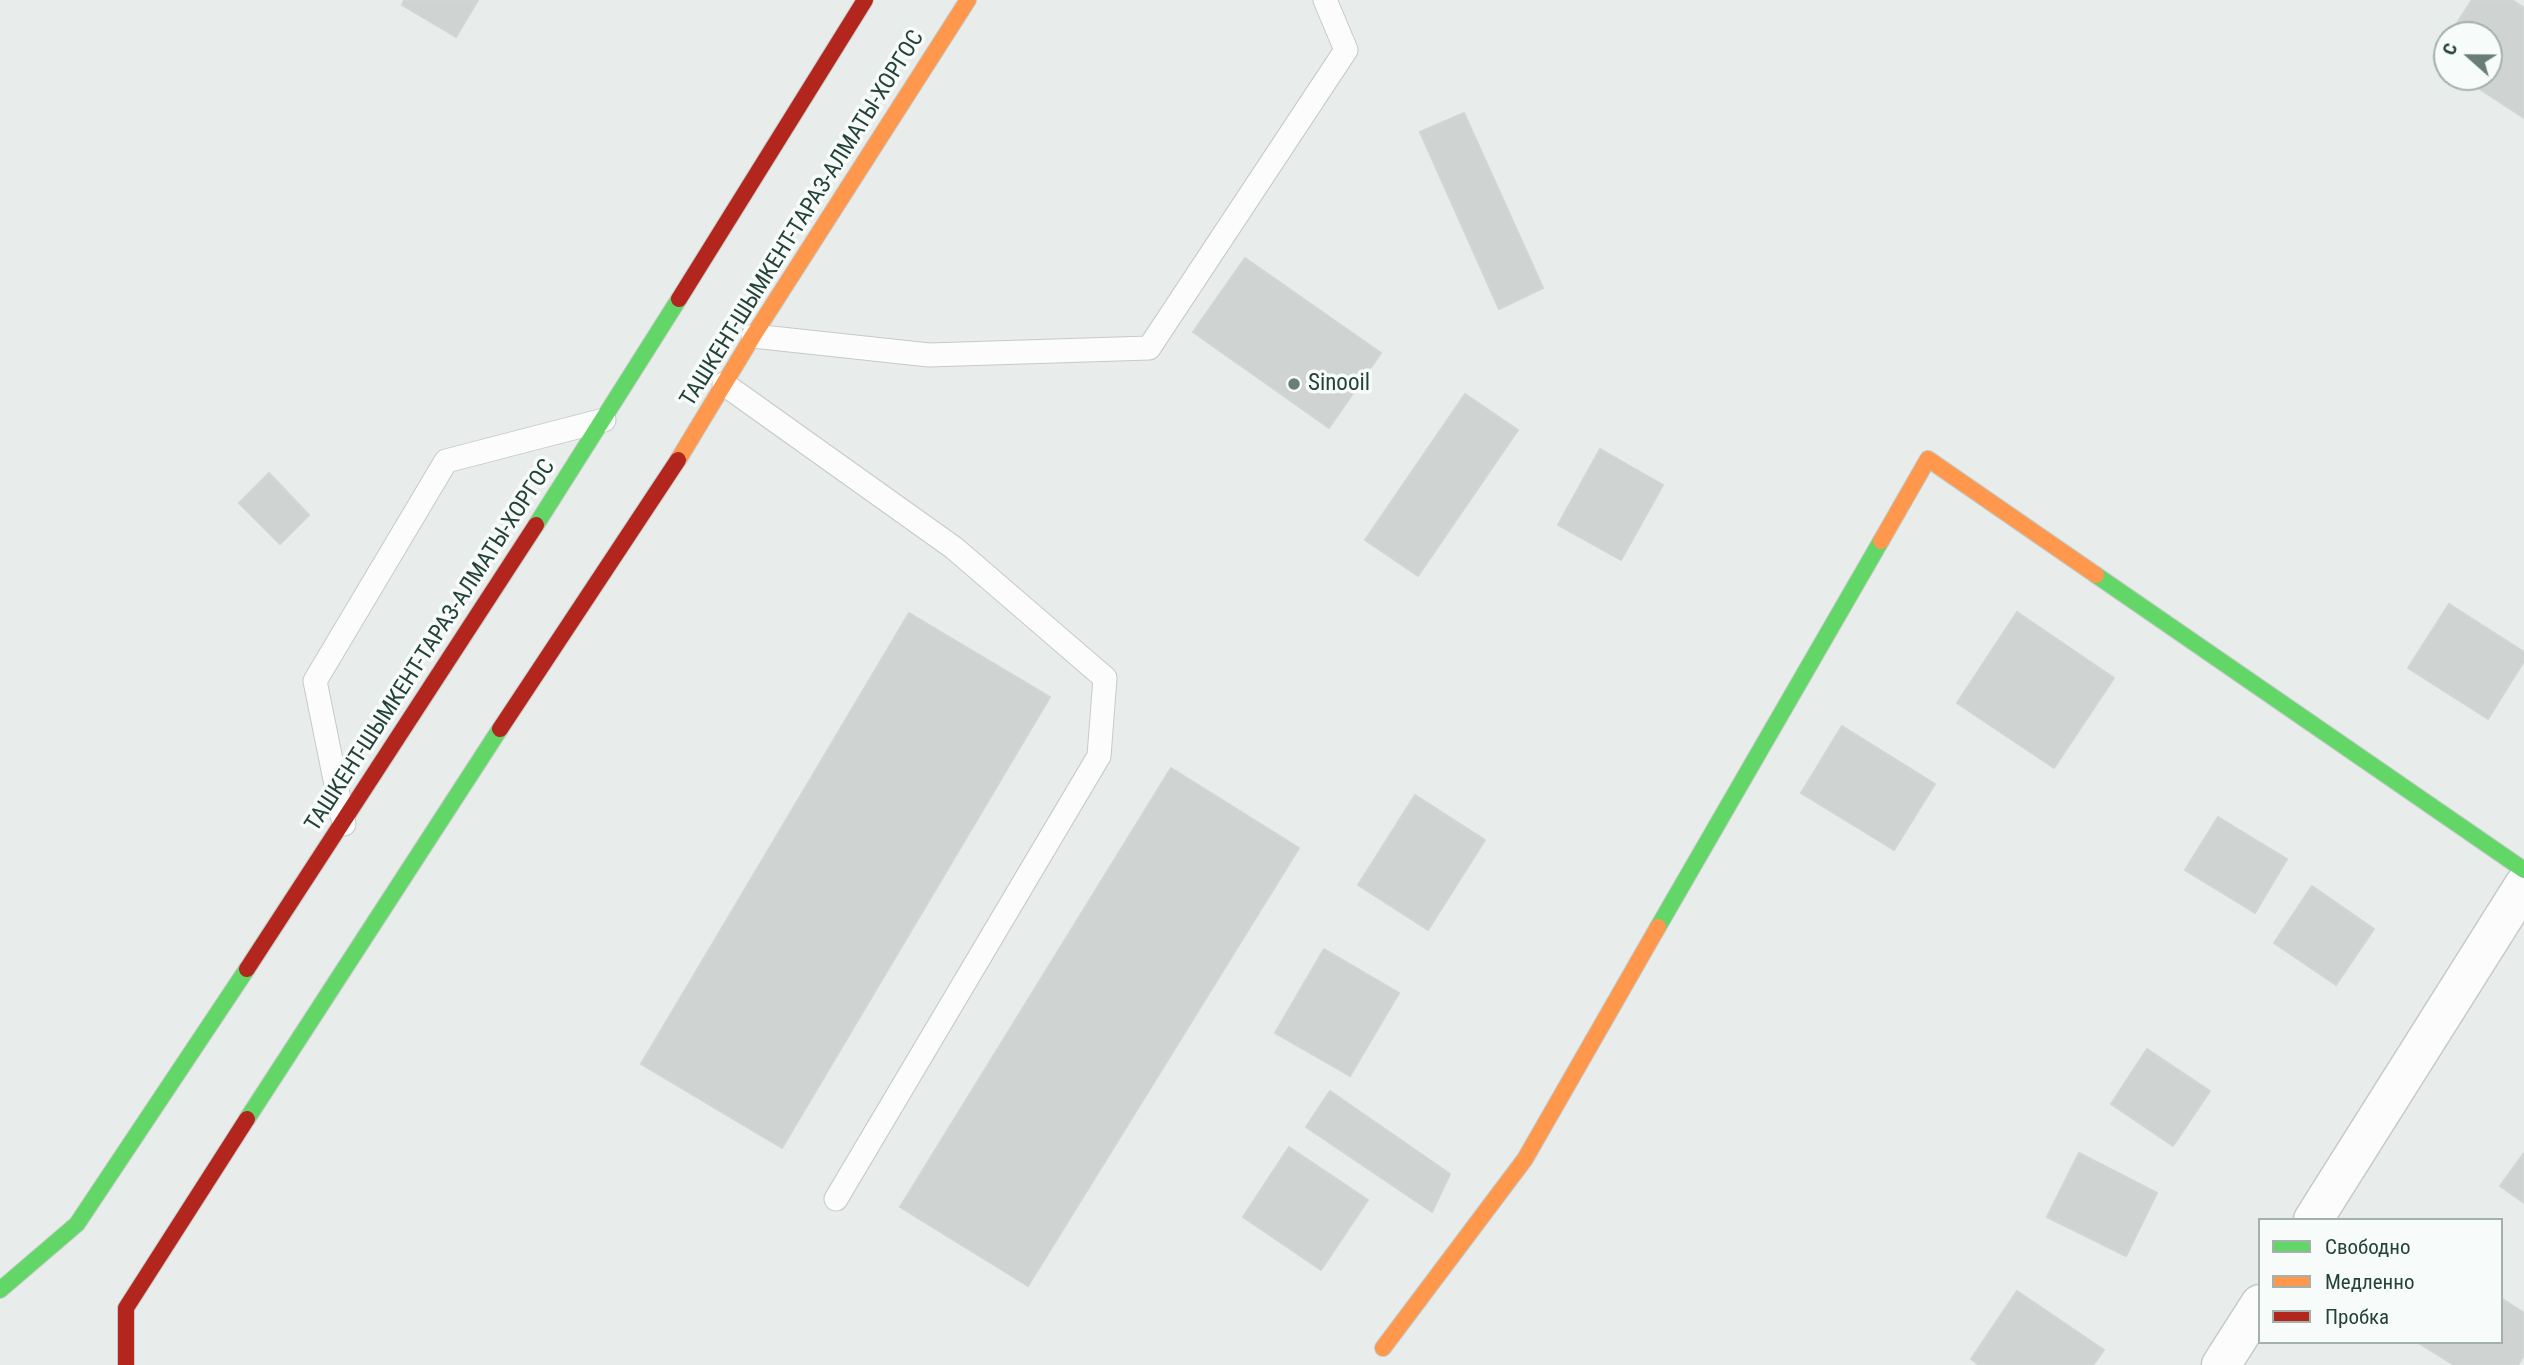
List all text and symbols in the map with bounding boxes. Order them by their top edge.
north arrow [2433,21,2503,91]
street label: ТАШКЕНТ-ШЫМКЕНТ-ТАРАЗ-АЛМАТЫ-ХОРГОС [675,26,931,412]
text: С [2437,40,2462,58]
place label: Sinooil [1308,370,1370,398]
marker: Sinooil [1286,376,1302,392]
street label: ТАШКЕНТ-ШЫМКЕНТ-ТАРАЗ-АЛМАТЫ-ХОРГОС [300,455,562,837]
legend [2258,1218,2503,1344]
text: Свободно [2325,1235,2411,1259]
text: Медленно [2325,1270,2414,1294]
text: Пробка [2325,1305,2389,1329]

